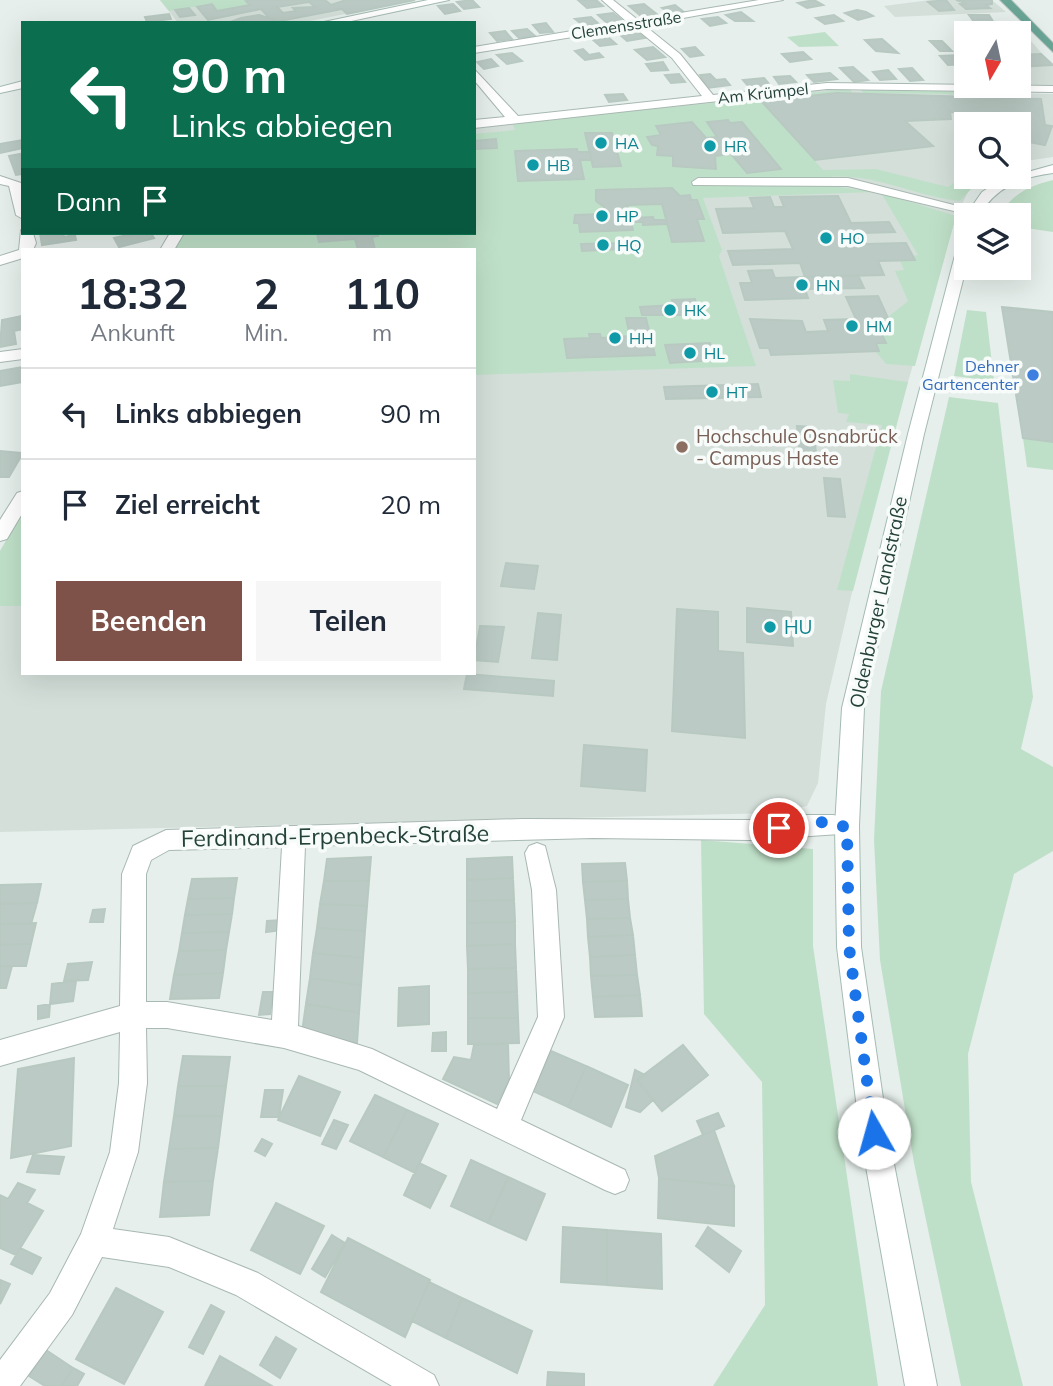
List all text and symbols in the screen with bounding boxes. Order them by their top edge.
street label: Clemensstraße [570,6,682,44]
north arrow [954,21,1031,98]
map controls [954,21,1031,280]
text: 90 m [171,44,287,105]
icon: left [56,49,147,140]
street label: Am Krümpel [717,78,809,108]
text: Links abbiegen [171,105,393,145]
button: search [954,112,1031,189]
place label: HA [615,133,639,153]
marker: HA [593,135,609,151]
place label: HR [724,136,747,156]
marker: HR [702,138,718,154]
place label: HB [547,155,570,175]
marker: HB [525,157,541,173]
icon: arrive [136,182,174,220]
text: Dann [56,185,122,218]
button: layers [954,203,1031,280]
place label: HP [616,206,639,226]
marker: HP [594,208,610,224]
place label: HO [840,228,865,248]
marker: HO [818,230,834,246]
place label: HQ [617,235,642,255]
marker: HQ [595,237,611,253]
text: 18:32 [77,267,188,320]
text: 2 [254,267,279,320]
text: 110 [344,267,420,320]
place label: HN [816,275,840,295]
marker: HN [794,277,810,293]
place label: HK [684,300,707,320]
marker: HK [662,302,678,318]
place label: HM [866,316,892,336]
text: Ankunft [91,318,175,347]
text: Min. [244,318,288,347]
text: m [372,318,392,347]
marker: HM [844,318,860,334]
place label: HH [629,328,654,348]
marker: HH [607,330,623,346]
place label: HL [704,343,725,363]
marker: HL [682,345,698,361]
place label: Dehner Gartencenter [922,356,1019,394]
marker: Dehner Gartencenter [1025,367,1041,383]
place label: HT [726,382,748,402]
marker: HT [704,384,720,400]
icon: left [56,395,94,433]
text: Links abbiegen [115,397,302,430]
text: 90 m [380,397,441,430]
place label: Hochschule Osnabrück - Campus Haste [696,424,898,470]
marker: Hochschule Osnabrück - Campus Haste [674,439,690,455]
icon: arrive [56,486,94,524]
text: Ziel erreicht [115,488,260,521]
text: 20 m [380,488,441,521]
street label: Oldenburger Landstraße [844,494,912,710]
button: Beenden [56,581,242,661]
button: Teilen [256,581,441,661]
place label: HU [784,615,812,639]
marker: HU [762,619,778,635]
pin [749,798,809,858]
icon: arrive [760,809,798,847]
street label: Ferdinand-Erpenbeck-Straße [181,818,489,853]
position arrow [837,1096,911,1170]

